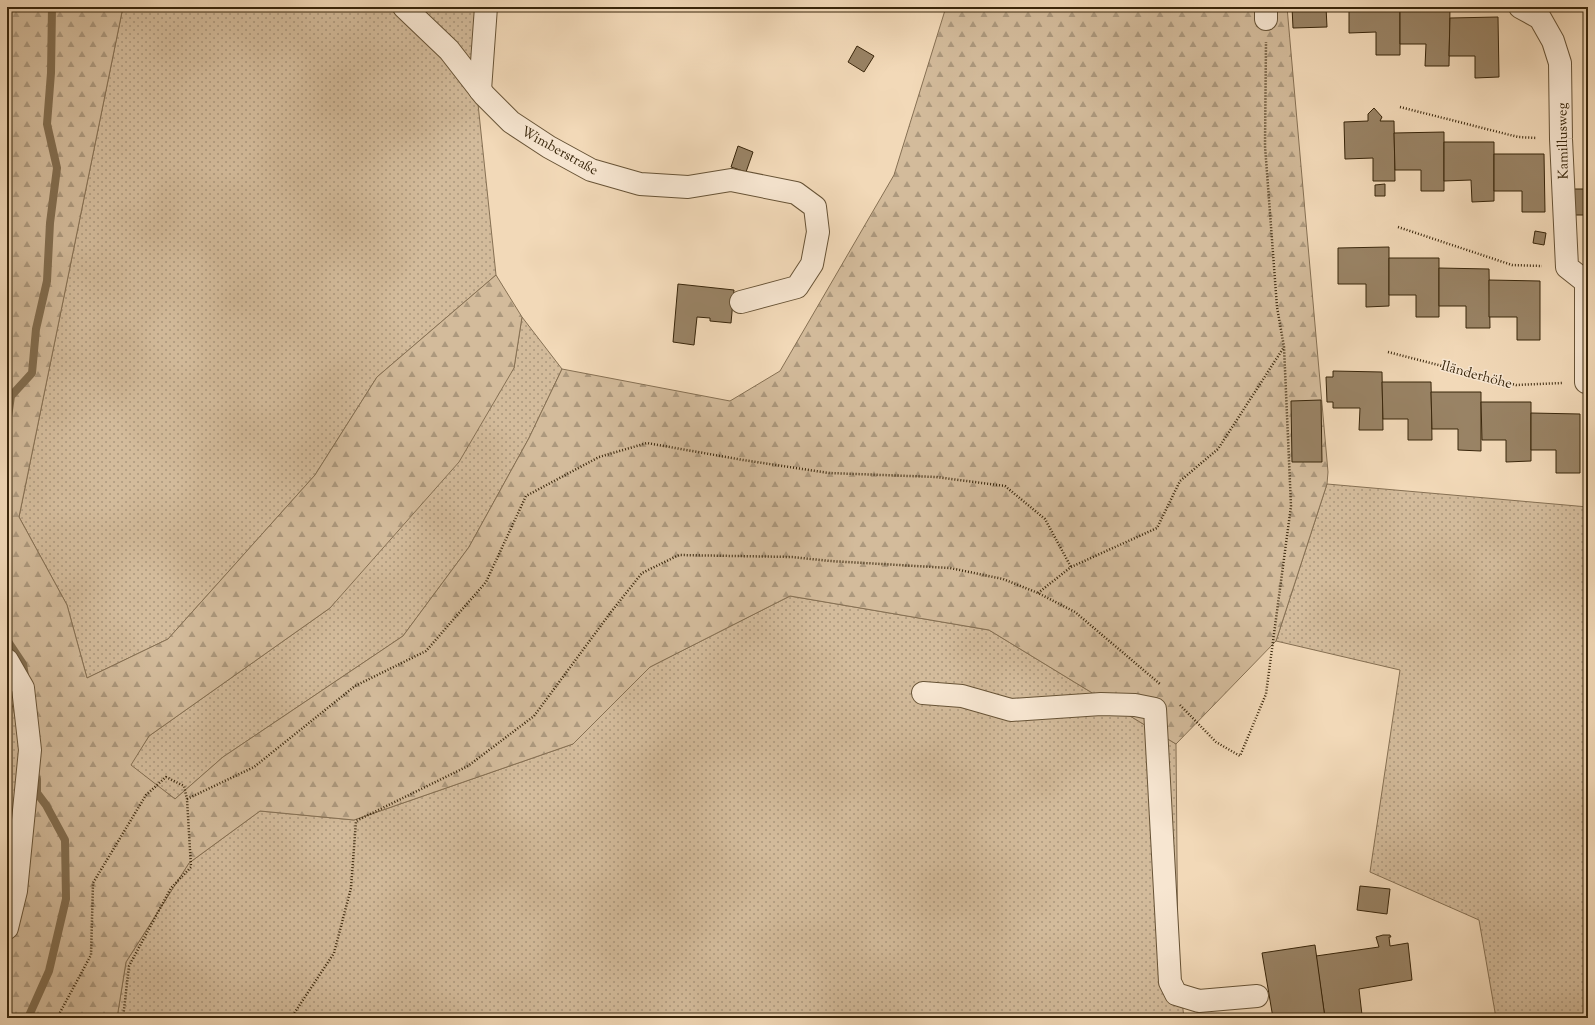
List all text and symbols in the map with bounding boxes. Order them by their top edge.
street label: Kamillusweg [1553,102,1575,180]
street label: Wimberstraße [517,122,601,181]
street label: Iländerhöhe [1439,357,1514,395]

